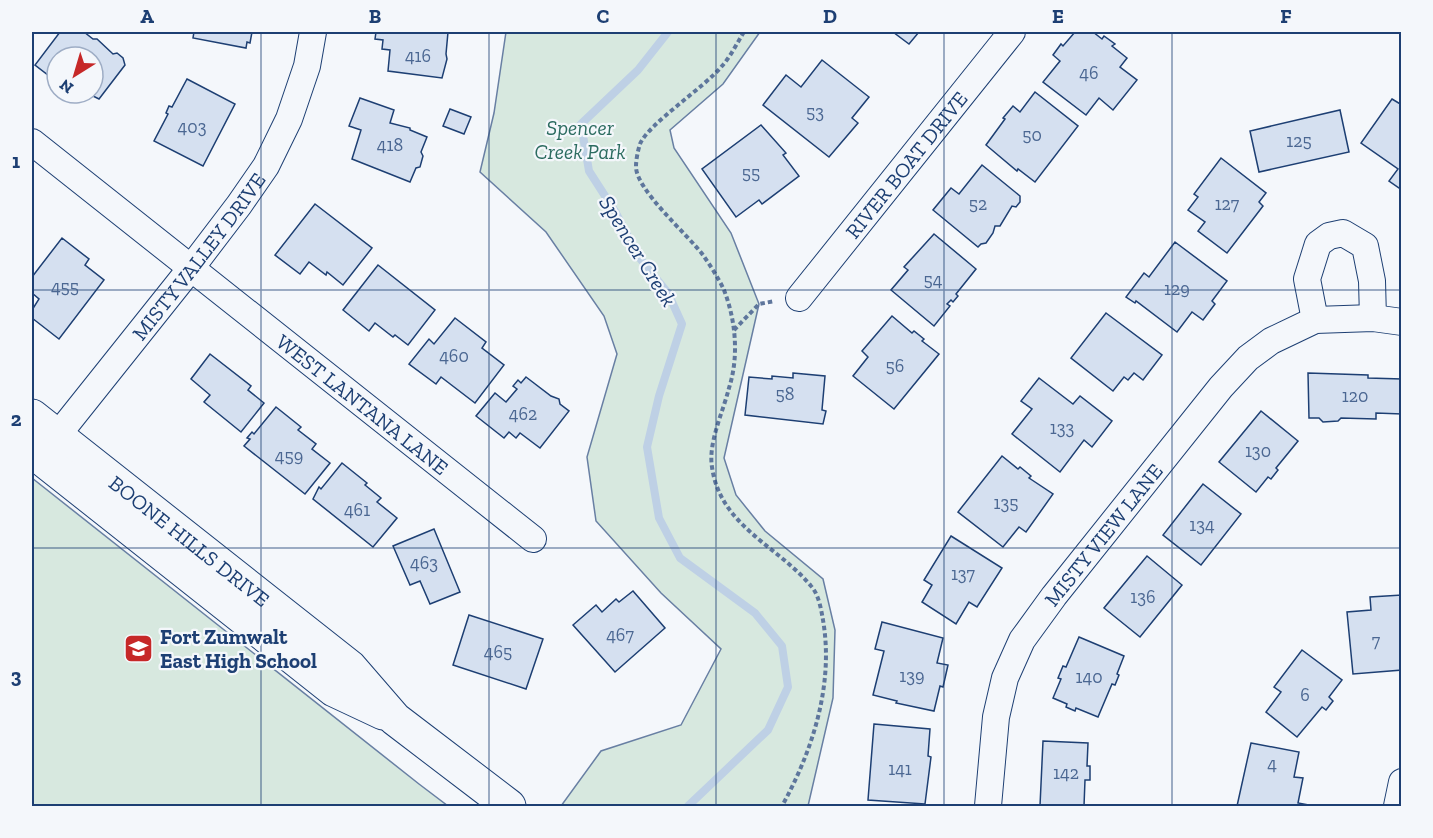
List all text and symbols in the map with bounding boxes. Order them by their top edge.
text: A [140,4,154,28]
text: B [369,4,381,28]
text: C [597,4,610,28]
text: D [823,4,837,28]
text: E [1052,4,1064,28]
text: F [1280,4,1292,28]
north arrow [45,45,105,105]
house number: 416 [405,45,431,67]
house number: 46 [1079,62,1099,84]
text: N [56,75,77,98]
street label: RIVER BOAT DRIVE [840,86,972,243]
house number: 53 [806,101,824,123]
park label: Spencer Creek Park [534,115,626,164]
house number: 403 [178,116,207,138]
house number: 50 [1022,124,1042,146]
house number: 125 [1286,130,1312,152]
house number: 418 [377,134,403,156]
text: 1 [12,149,20,173]
house number: 55 [742,162,760,184]
street label: MISTY VALLEY DRIVE [126,168,270,345]
water label: Spencer Creek [593,190,683,312]
house number: 52 [969,193,987,215]
house number: 127 [1215,193,1240,215]
house number: 54 [924,269,943,291]
house number: 455 [51,276,79,298]
house number: 129 [1164,278,1190,300]
street label: WEST LANTANA LANE [272,328,454,480]
house number: 460 [439,345,469,367]
house number: 56 [886,355,904,377]
house number: 58 [776,383,794,405]
house number: 120 [1342,385,1368,407]
house number: 462 [509,403,537,425]
text: 2 [11,407,22,431]
house number: 133 [1050,417,1074,439]
house number: 130 [1245,440,1271,462]
house number: 459 [275,445,303,467]
street label: MISTY VIEW LANE [1039,458,1167,611]
street label: BOONE HILLS DRIVE [105,470,275,612]
house number: 135 [994,492,1018,514]
house number: 461 [344,499,370,521]
house number: 134 [1189,514,1215,536]
house number: 463 [410,552,438,574]
house number: 137 [951,563,976,585]
house number: 136 [1130,586,1156,608]
place label: Fort Zumwalt East High School [160,624,317,673]
house number: 467 [606,624,634,646]
house number: 7 [1372,630,1381,652]
school or university icon: Fort Zumwalt East High School [123,632,155,664]
house number: 465 [484,641,512,663]
text: 3 [11,664,22,688]
house number: 139 [899,665,925,687]
house number: 140 [1076,666,1103,688]
house number: 6 [1300,684,1310,706]
house number: 4 [1267,753,1277,775]
house number: 141 [888,758,912,780]
house number: 142 [1053,762,1079,784]

